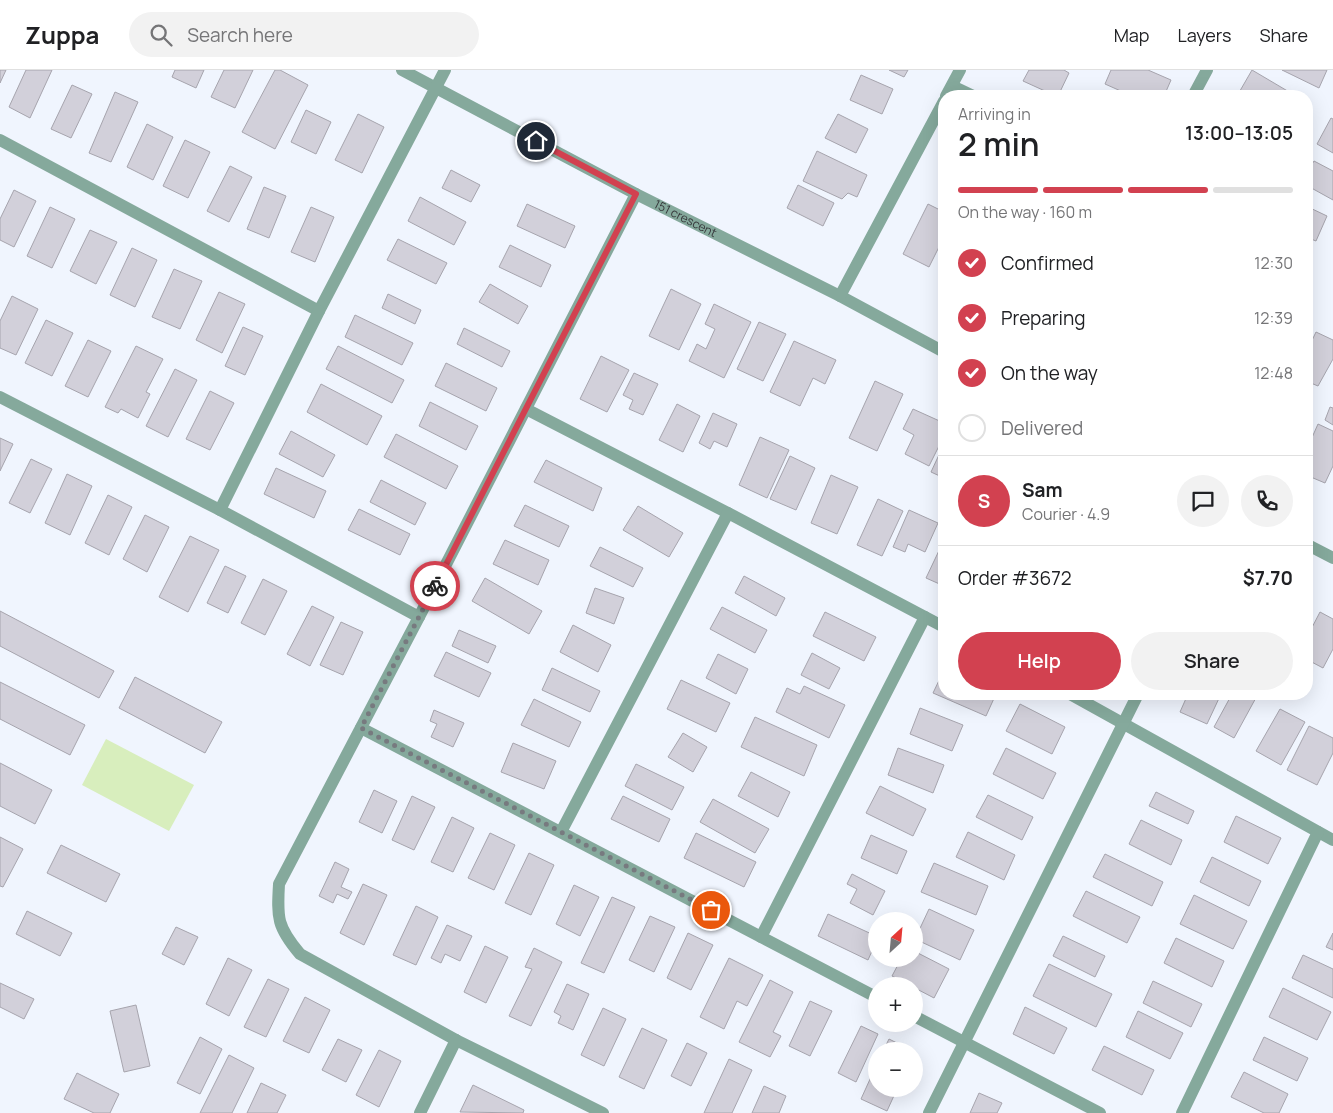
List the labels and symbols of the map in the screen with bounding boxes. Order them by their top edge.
pin [515,120,557,162]
street label: 151 crescent [651,195,720,241]
courier [410,561,460,611]
pin [690,889,732,931]
north arrow [868,912,922,968]

